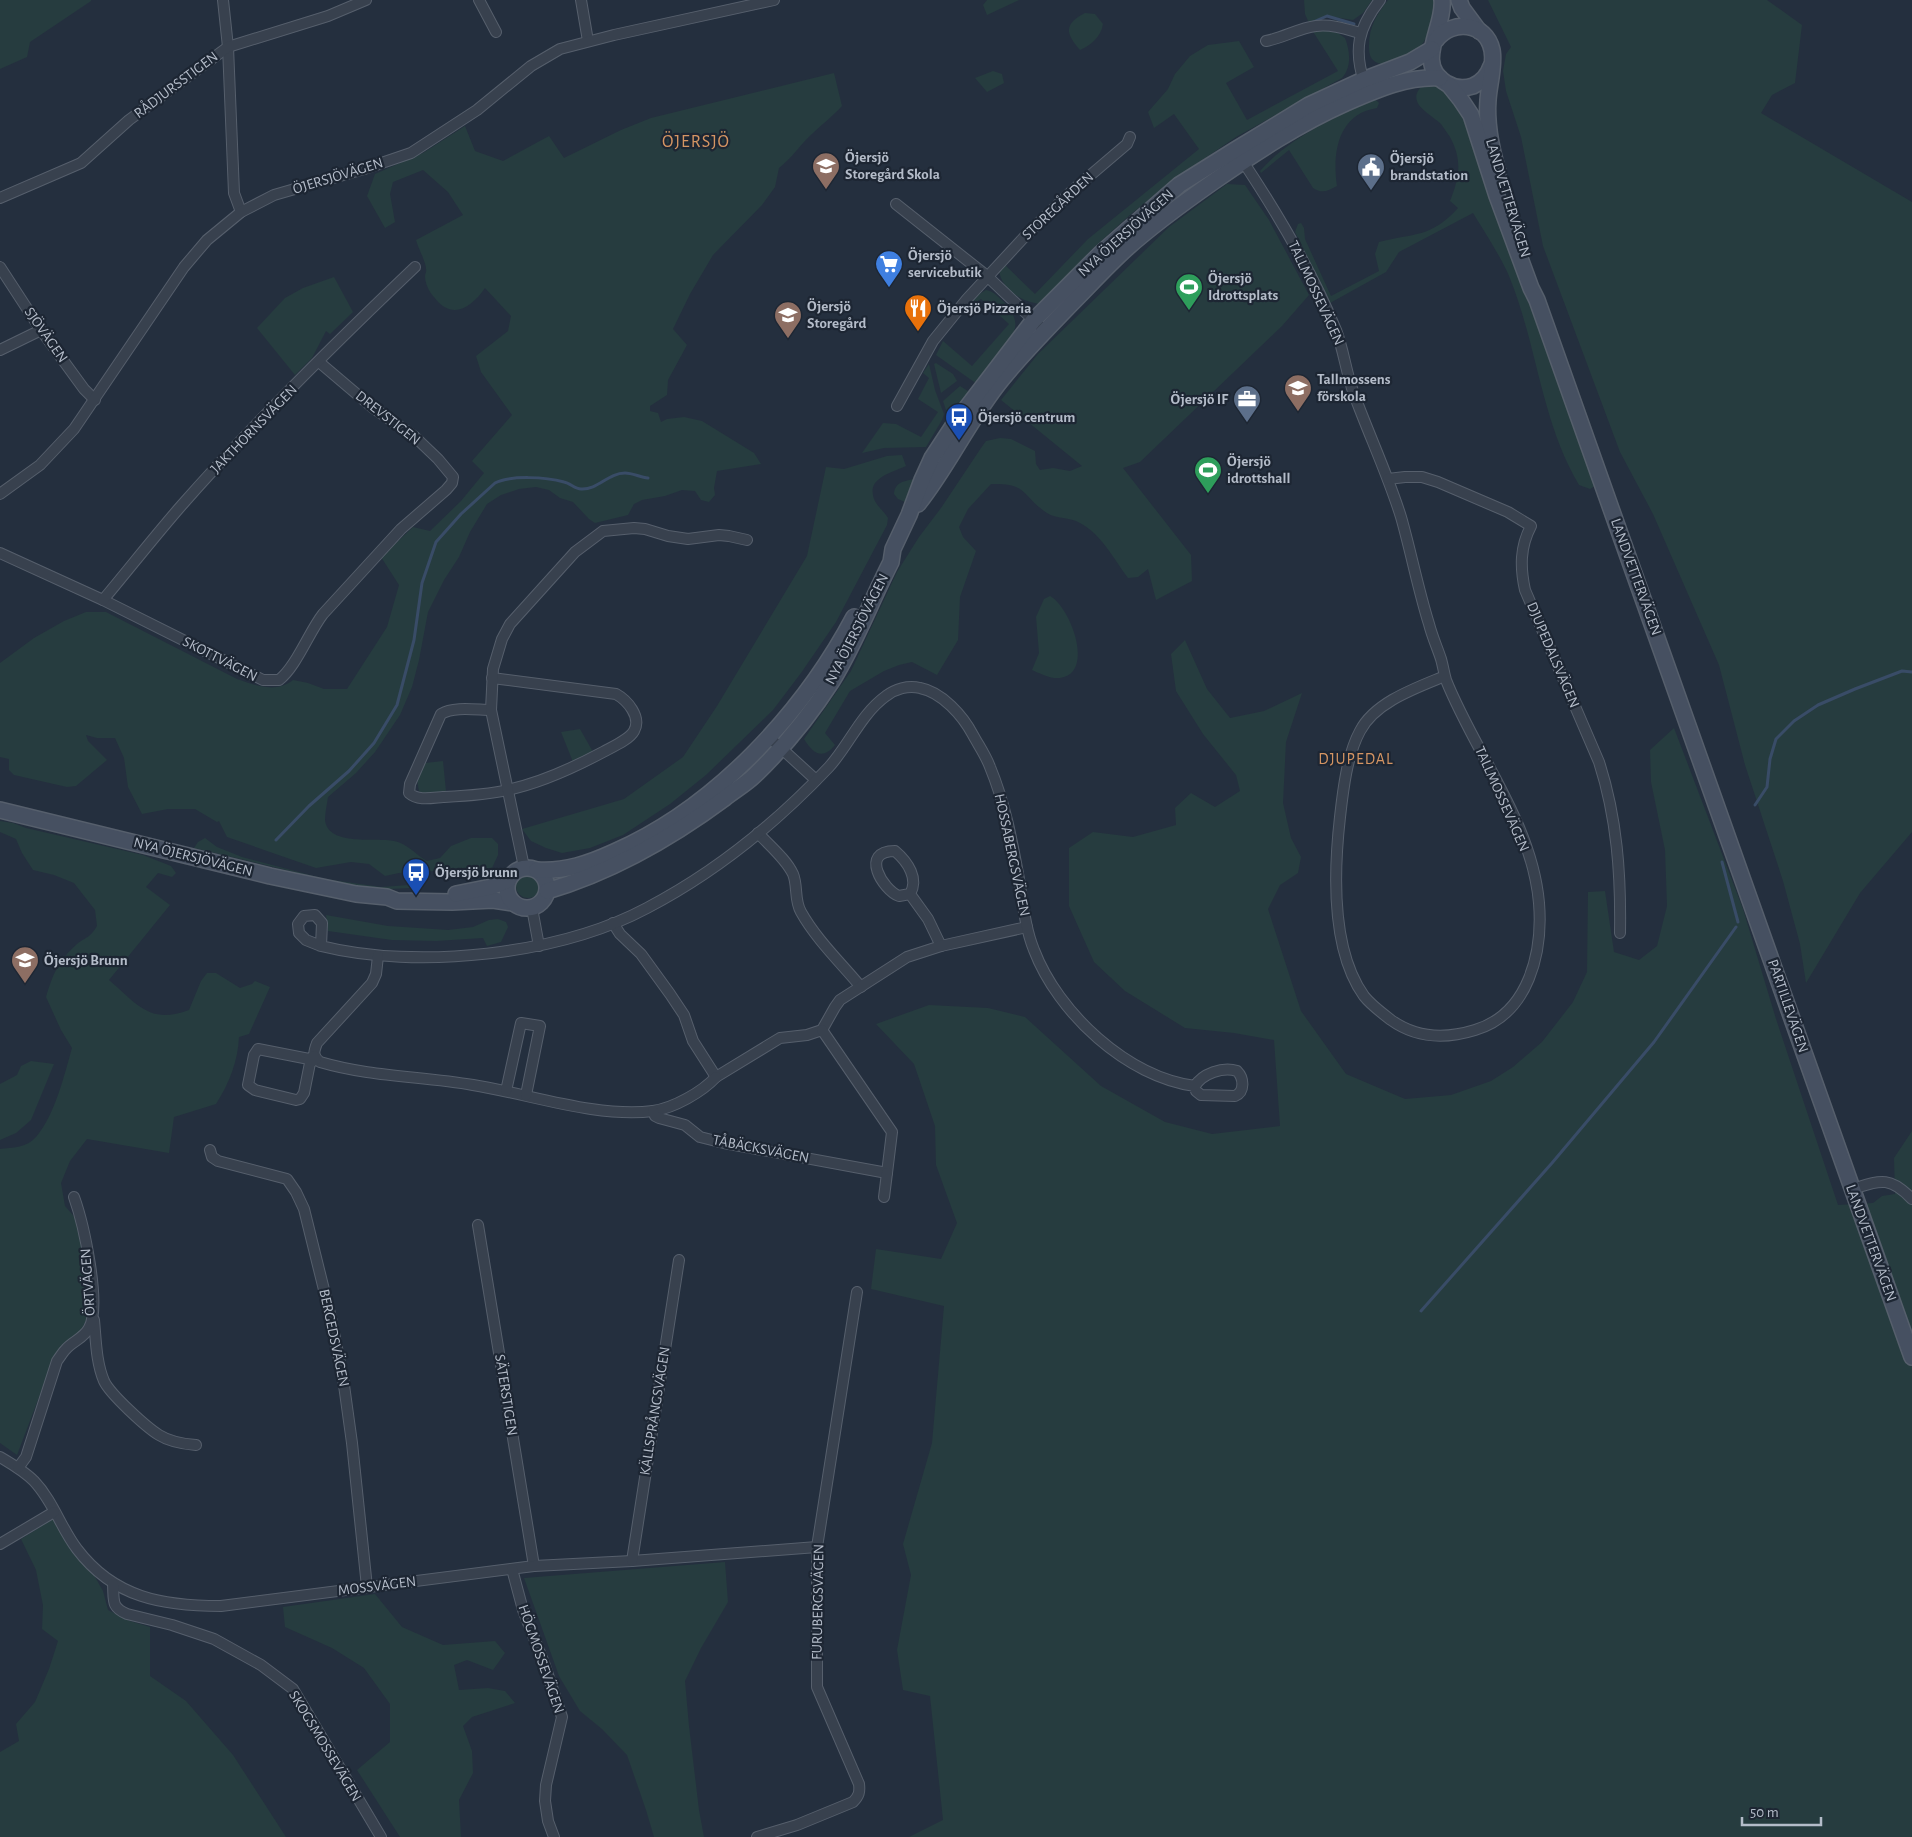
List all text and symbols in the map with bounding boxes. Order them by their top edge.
street label: RÅDJURSSTIGEN [131,48,221,121]
district label: ÖJERSJÖ [662,131,730,151]
street label: LANDVETTERVÄGEN [1483,137,1534,259]
place label: Öjersjö Storegård Skola [845,149,940,182]
place label: Öjersjö brandstation [1390,150,1468,183]
school or university icon: Öjersjö Storegård Skola [811,151,841,190]
public building icon: Öjersjö brandstation [1356,152,1386,191]
street label: ÖJERSJÖVÄGEN [290,153,385,197]
street label: STOREGÅRDEN [1019,169,1097,243]
street label: NYA ÖJERSJÖVÄGEN [1074,185,1176,279]
street label: TALLMOSSEVÄGEN [1285,238,1348,348]
place label: Öjersjö servicebutik [908,247,982,280]
supermarket icon: Öjersjö servicebutik [874,249,904,288]
place label: Öjersjö Idrottsplats [1208,270,1279,303]
sports icon: Öjersjö Idrottsplats [1174,272,1204,311]
restaurant icon: Öjersjö Pizzeria [903,293,933,332]
place label: Öjersjö Storegård [807,298,867,331]
school or university icon: Öjersjö Storegård [773,300,803,339]
place label: Öjersjö Pizzeria [937,300,1032,316]
street label: SJÖVÄGEN [22,303,72,365]
place label: Tallmossens förskola [1317,372,1391,404]
school or university icon: Tallmossens förskola [1283,373,1313,412]
street label: JAKTHORNSVÄGEN [207,381,300,476]
office icon: Öjersjö IF [1232,384,1262,423]
street label: DREVSTIGEN [353,388,423,448]
place label: Öjersjö IF [1170,391,1229,407]
bus stop icon: Öjersjö centrum [944,402,974,441]
place label: Öjersjö centrum [978,409,1075,425]
place label: Öjersjö idrottshall [1227,453,1290,486]
sports icon: Öjersjö idrottshall [1193,455,1223,494]
street label: LANDVETTERVÄGEN [1608,516,1665,637]
street label: NYA ÖJERSJÖVÄGEN [821,570,891,687]
street label: DJUPEDALSVÄGEN [1524,600,1583,710]
street label: SKOTTVÄGEN [180,633,260,684]
street label: TALLMOSSEVÄGEN [1472,744,1533,854]
district label: DJUPEDAL [1318,751,1394,767]
street label: HOSSABERGSVÄGEN [992,792,1033,918]
street label: NYA ÖJERSJÖVÄGEN [132,833,255,879]
bus stop icon: Öjersjö brunn [401,857,431,896]
place label: Öjersjö brunn [435,864,518,880]
school or university icon: Öjersjö Brunn [10,945,40,984]
place label: Öjersjö Brunn [44,952,128,968]
street label: PARTILLEVÄGEN [1765,957,1812,1055]
street label: TÅBÄCKSVÄGEN [712,1131,811,1166]
street label: LANDVETTERVÄGEN [1843,1182,1900,1303]
street label: ÖRTVÄGEN [76,1248,98,1316]
street label: BERGEDSVÄGEN [316,1288,353,1388]
street label: KÄLLSPRÅNGSVÄGEN [636,1345,673,1477]
street label: SÄTERSTIGEN [492,1353,521,1437]
street label: FURUBERGSVÄGEN [808,1544,827,1660]
street label: MOSSVÄGEN [337,1573,417,1598]
street label: HÖGMOSSEVÄGEN [515,1602,569,1716]
street label: SKOGSMOSSEVÄGEN [286,1687,365,1804]
scale bar [1742,1794,1821,1826]
text: 50 m [1750,1805,1779,1820]

